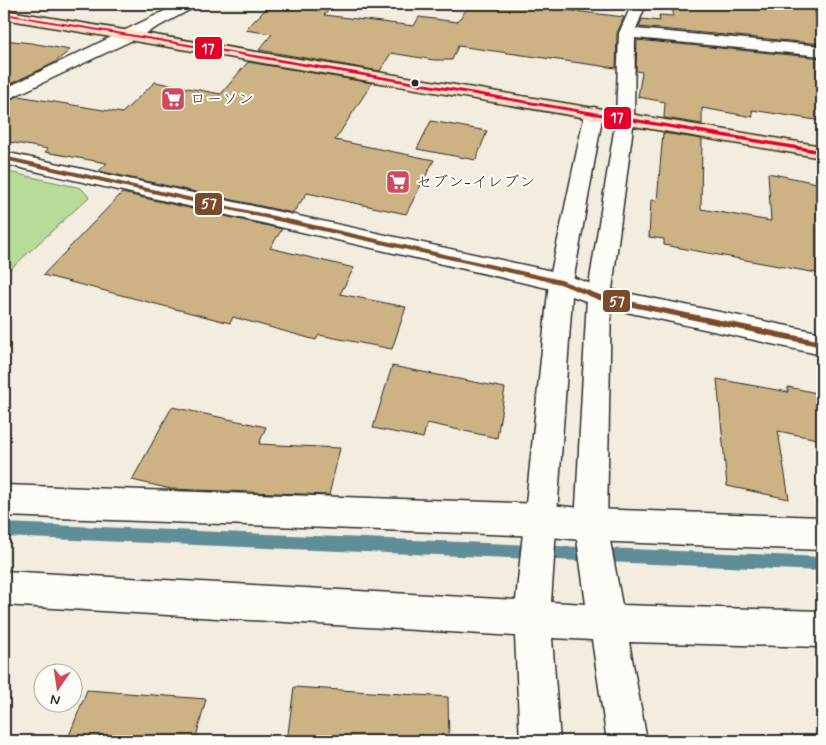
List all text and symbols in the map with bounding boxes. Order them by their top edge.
line badge: 17 [194,36,223,60]
text: 17 [201,40,215,58]
unlabelled marker [410,78,420,88]
supermarket icon: ローソン [160,86,186,112]
place label: ローソン [190,89,254,110]
line badge: 17 [603,106,632,130]
text: 17 [610,109,624,127]
supermarket icon: セブン-イレブン [385,169,411,195]
place label: セブン-イレブン [416,172,535,193]
line badge: 57 [194,192,223,216]
text: 57 [201,195,217,213]
line badge: 57 [602,289,631,313]
text: 57 [609,293,625,311]
north arrow [32,662,82,712]
text: N [49,690,62,710]

